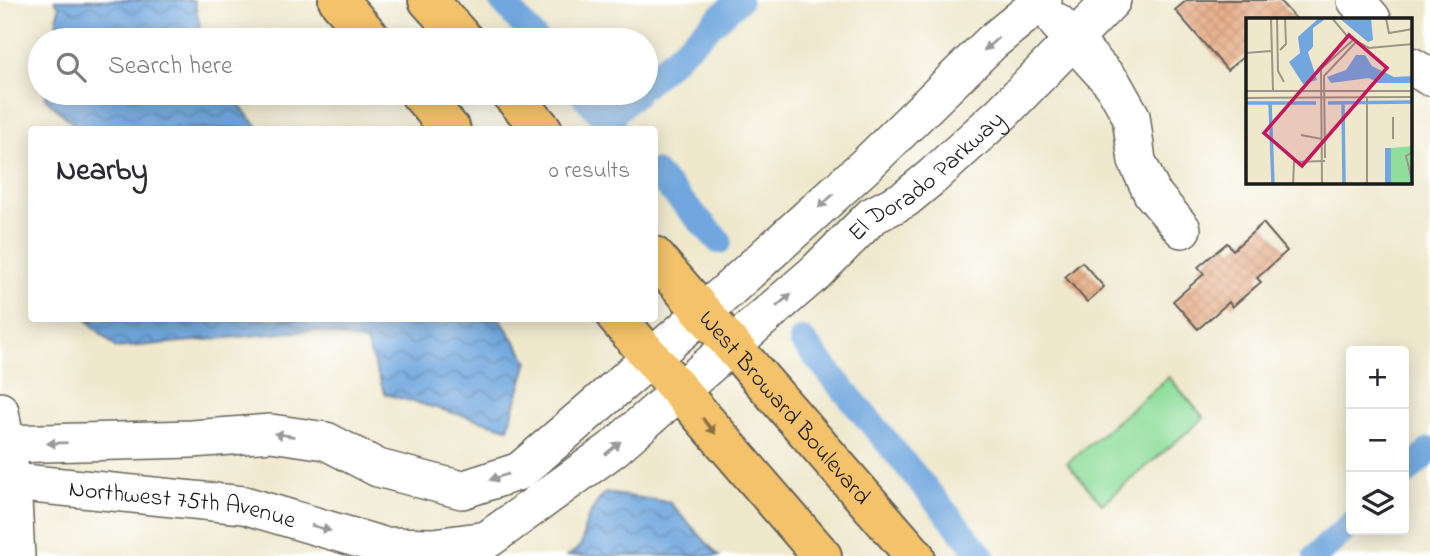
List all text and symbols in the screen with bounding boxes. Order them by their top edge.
inset map [1246,18,1412,184]
search box [28,28,658,105]
one-way arrow [982,36,1000,52]
icon: search [52,48,90,86]
text: Search here [108,48,233,86]
street label: El Dorado Parkway [841,104,1014,250]
text: Nearby [56,150,148,194]
text: 0 results [549,155,630,188]
one-way arrow [817,193,835,209]
one-way arrow [775,293,792,308]
street label: West Broward Boulevard [689,304,878,514]
map controls [1346,346,1409,535]
button: + [1346,346,1409,409]
button: − [1346,409,1409,472]
one-way arrow [702,416,717,434]
one-way arrow [273,429,295,440]
one-way arrow [45,437,67,448]
one-way arrow [604,442,622,456]
button: layers [1346,472,1409,535]
street label: Northwest 75th Avenue [67,473,300,539]
one-way arrow [489,473,510,483]
one-way arrow [310,523,331,533]

